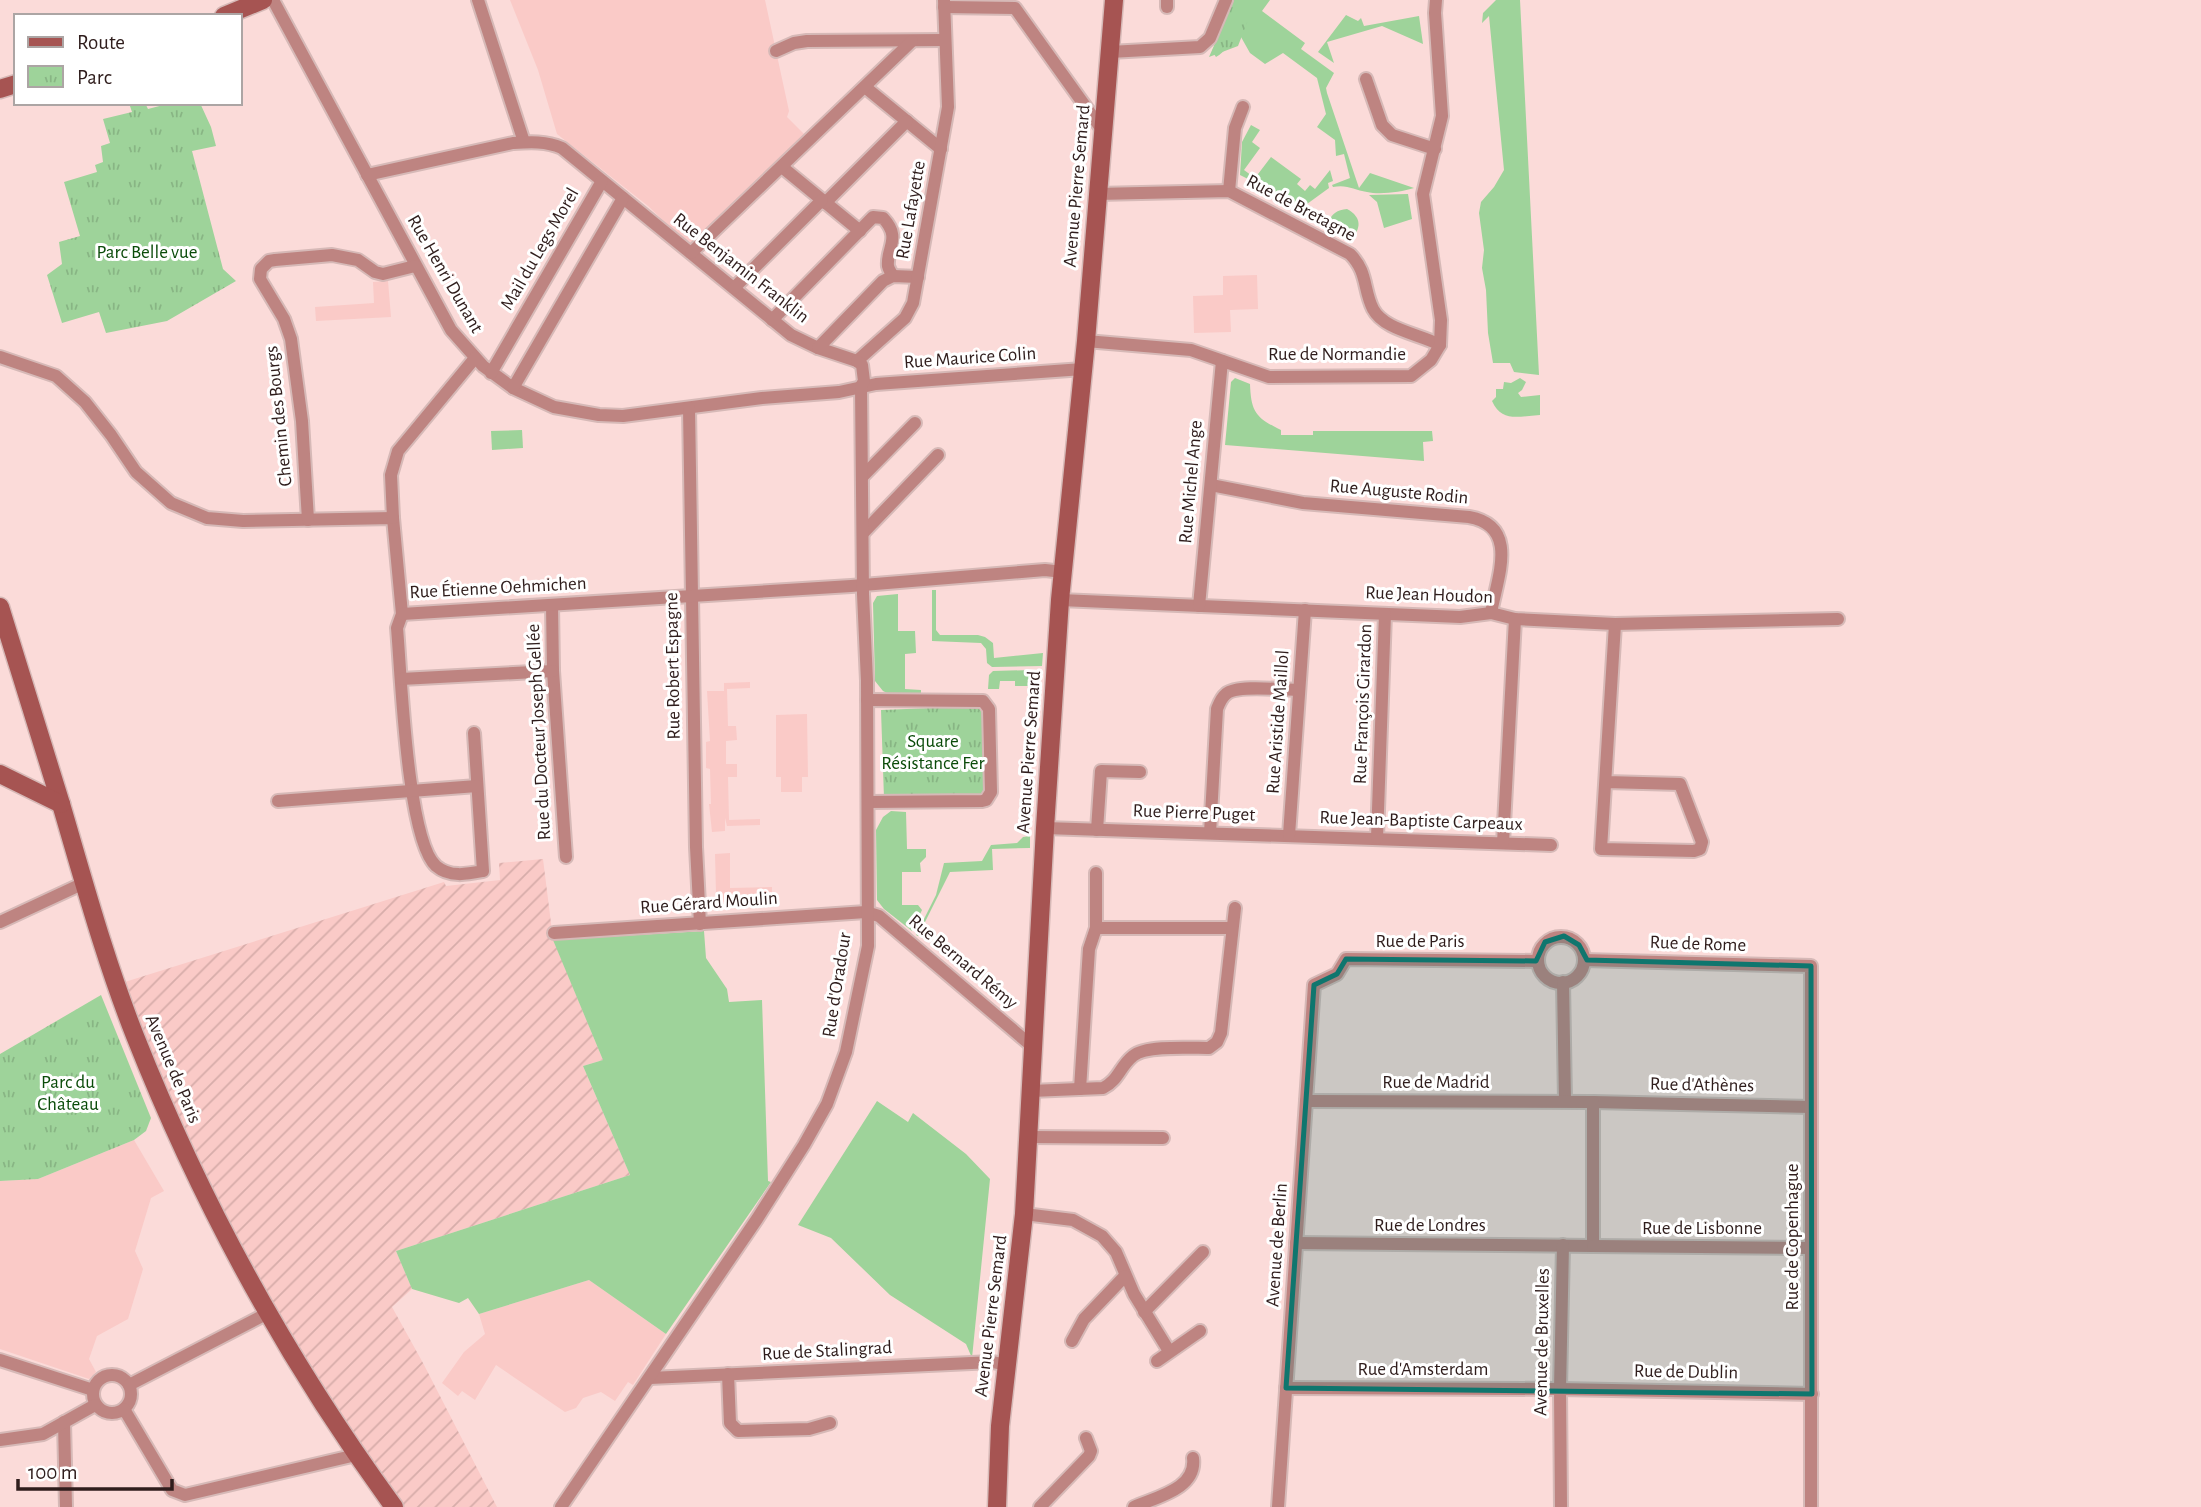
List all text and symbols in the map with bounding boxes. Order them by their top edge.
legend [14,14,242,105]
text: Route [77,32,125,53]
text: Parc [77,67,112,88]
street label: Avenue Pierre Semard [1060,104,1094,268]
street label: Rue Lafayette [893,159,929,261]
street label: Rue de Bretagne [1243,171,1359,245]
street label: Mail du Legs Morel [497,185,583,313]
street label: Rue Benjamin Franklin [670,209,812,327]
street label: Rue Henri Dunant [404,212,486,336]
park label: Parc Belle vue [96,243,198,262]
street label: Rue Maurice Colin [903,344,1037,372]
street label: Chemin des Bourgs [262,345,296,487]
street label: Rue de Normandie [1268,345,1406,364]
street label: Rue Michel Ange [1176,420,1206,544]
street label: Rue Auguste Rodin [1329,476,1469,508]
street label: Rue Étienne Oehmichen [409,572,587,602]
street label: Rue Jean Houdon [1365,583,1493,607]
street label: Rue Robert Espagne [662,592,684,740]
street label: Rue du Docteur Joseph Gellée [524,623,554,841]
street label: Rue François Girardon [1351,623,1375,785]
street label: Rue Aristide Maillol [1263,649,1293,795]
street label: Avenue Pierre Semard [1014,670,1044,834]
park label: Square Résistance Fer [881,732,985,773]
street label: Rue Pierre Puget [1132,801,1256,825]
street label: Rue Jean-Baptiste Carpeaux [1319,808,1523,834]
street label: Rue Gérard Moulin [640,889,778,917]
street label: Rue Bernard Rémy [905,911,1021,1013]
street label: Rue d'Oradour [819,931,855,1039]
street label: Rue de Paris [1375,932,1465,951]
street label: Rue de Rome [1649,933,1747,955]
street label: Avenue de Paris [142,1012,204,1126]
park label: Parc du Château [37,1073,99,1114]
street label: Rue de Madrid [1382,1073,1490,1092]
street label: Rue d'Athènes [1650,1075,1754,1095]
street label: Rue de Copenhague [1783,1164,1802,1310]
street label: Avenue de Berlin [1263,1182,1291,1308]
street label: Rue de Londres [1374,1216,1486,1235]
street label: Rue de Lisbonne [1642,1219,1762,1238]
street label: Avenue Pierre Semard [972,1234,1010,1398]
street label: Avenue de Bruxelles [1531,1268,1553,1416]
street label: Rue de Stalingrad [762,1338,893,1364]
street label: Rue d'Amsterdam [1358,1360,1488,1379]
street label: Rue de Dublin [1634,1362,1738,1382]
scale bar [18,1448,172,1492]
text: 100 m [28,1462,78,1483]

